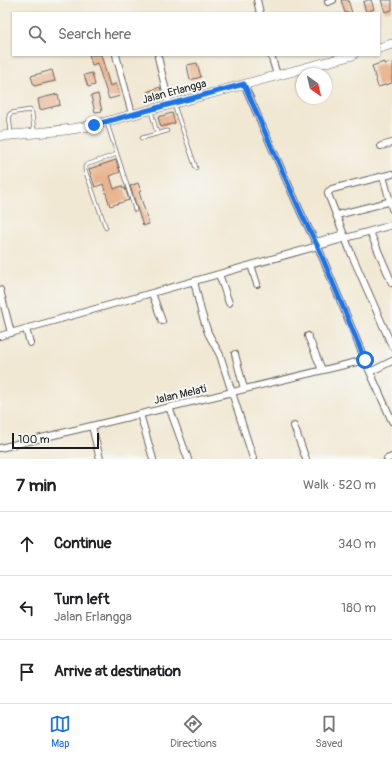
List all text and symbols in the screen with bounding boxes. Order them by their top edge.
search box [12,12,380,56]
icon: search [26,23,48,45]
text: Search here [58,25,131,44]
north arrow [296,68,332,104]
street label: Jalan Erlangga [141,77,208,106]
route end [85,116,103,134]
route start [356,351,374,369]
street label: Jalan Melati [153,382,208,407]
scale bar [12,431,99,450]
text: 100 m [18,433,49,446]
text: 7 min [16,475,56,496]
text: Walk · 520 m [303,477,376,493]
icon: ahead [16,533,38,555]
text: Continue [54,534,112,553]
text: 340 m [338,536,376,552]
text: Turn left [54,590,110,609]
icon: left [16,597,38,619]
text: 180 m [341,600,376,616]
text: Jalan Erlangga [54,609,132,625]
icon: arrive [16,661,38,683]
text: Arrive at destination [54,662,181,681]
tab: Map [49,713,71,750]
tab: Directions [170,713,217,750]
tab: Saved [315,713,343,750]

